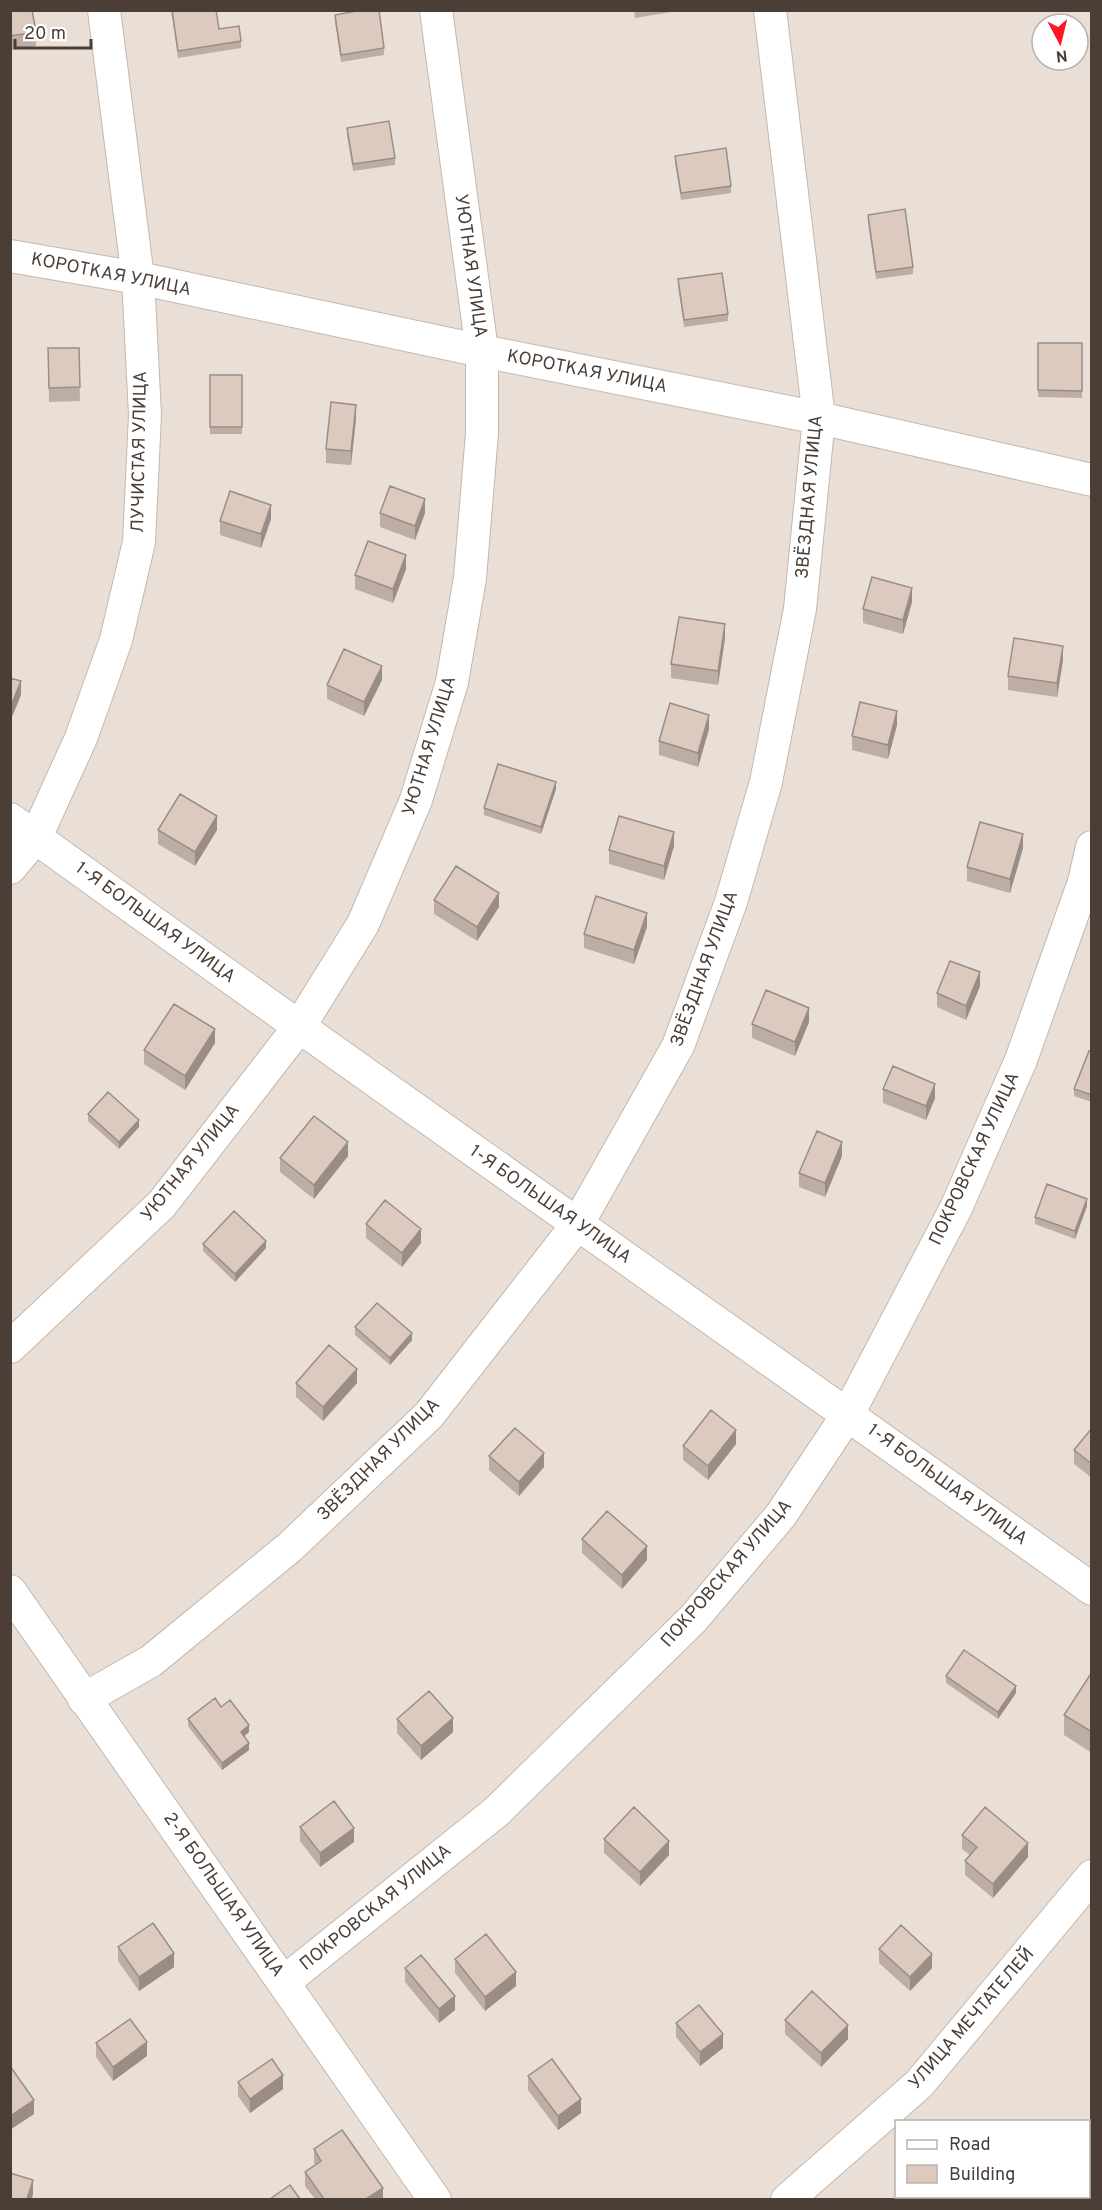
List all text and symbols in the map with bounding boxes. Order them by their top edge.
scale bar [15,12,92,50]
north arrow [1030,12,1090,72]
text: 20 m [24,23,66,46]
text: N [1055,44,1069,66]
street label: УЮТНАЯ УЛИЦА [449,193,491,339]
street label: КОРОТКАЯ УЛИЦА [29,248,193,302]
street label: КОРОТКАЯ УЛИЦА [505,345,669,399]
street label: ЛУЧИСТАЯ УЛИЦА [127,371,153,533]
street label: ЗВЁЗДНАЯ УЛИЦА [789,414,829,580]
street label: УЮТНАЯ УЛИЦА [398,673,462,819]
street label: 1-Я БОЛЬШАЯ УЛИЦА [70,857,240,989]
street label: ЗВЁЗДНАЯ УЛИЦА [664,887,744,1050]
street label: ПОКРОВСКАЯ УЛИЦА [925,1069,1025,1249]
street label: УЮТНАЯ УЛИЦА [137,1100,245,1226]
street label: 1-Я БОЛЬШАЯ УЛИЦА [465,1140,635,1270]
street label: ЗВЁЗДНАЯ УЛИЦА [311,1392,445,1526]
street label: 1-Я БОЛЬШАЯ УЛИЦА [862,1419,1032,1551]
street label: ПОКРОВСКАЯ УЛИЦА [656,1495,798,1653]
street label: 2-Я БОЛЬШАЯ УЛИЦА [157,1808,289,1982]
street label: ПОКРОВСКАЯ УЛИЦА [295,1840,457,1976]
street label: УЛИЦА МЕЧТАТЕЛЕЙ [903,1942,1040,2095]
legend [895,2120,1090,2198]
text: Road [949,2134,991,2157]
text: Building [949,2164,1015,2187]

